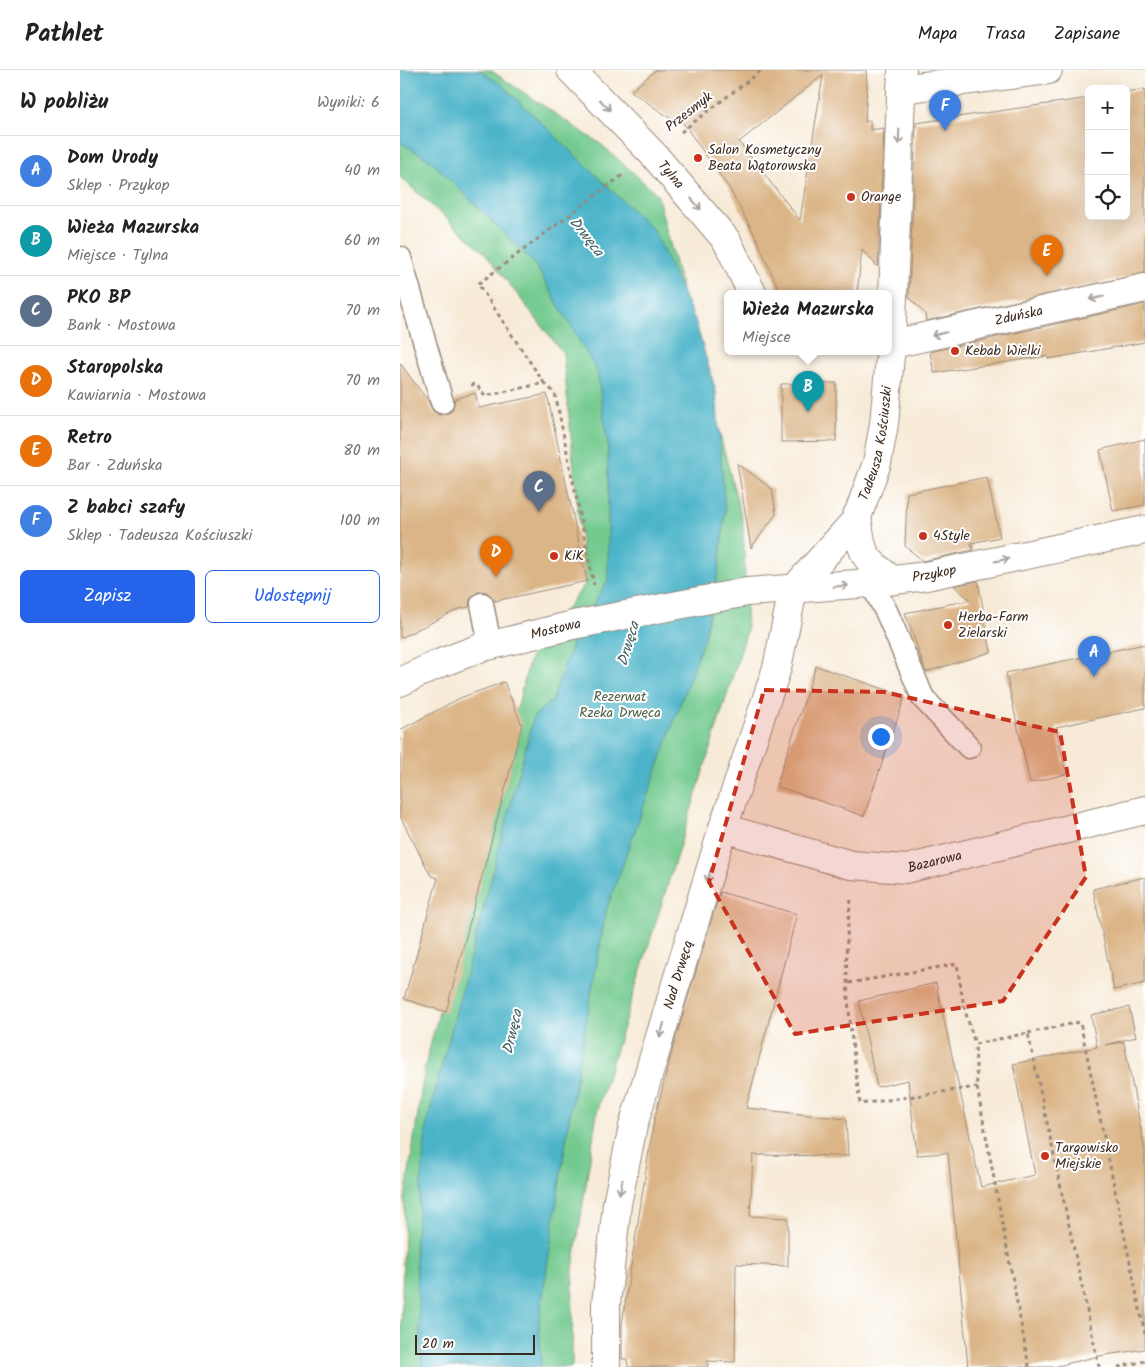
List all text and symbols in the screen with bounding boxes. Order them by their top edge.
text: Pathlet [25,15,104,54]
text: Mapa [918,20,958,49]
text: Trasa [986,20,1026,49]
text: Zapisane [1054,20,1120,49]
map controls [1085,85,1130,220]
button: + [1085,85,1130,130]
text: W pobliżu [20,86,108,119]
street label: Przesmyk [661,86,718,138]
text: Wyniki: 6 [317,90,380,115]
pin: F [929,90,961,131]
one-way arrow [599,99,611,111]
one-way arrow [894,129,904,145]
button: − [1085,130,1130,175]
place label: Salon Kosmetyczny Beata Wątorowska [708,139,822,177]
text: Dom Urody [67,143,158,173]
marker: Salon Kosmetyczny Beata Wątorowska [692,152,704,164]
street label: Tylna [652,156,689,194]
text: A [31,158,41,183]
text: 40 m [344,158,380,183]
text: Sklep · Przykop [67,173,169,198]
button: locate [1085,175,1130,220]
place label: Orange [861,186,902,208]
marker: Orange [845,191,857,203]
one-way arrow [690,198,702,211]
water label: Drwęca [563,212,610,263]
text: Wieża Mazurska [67,213,199,243]
text: B [31,228,41,253]
text: 60 m [344,228,380,253]
pin: E [1031,235,1063,276]
text: Miejsce · Tylna [67,243,168,268]
text: PKO BP [67,283,130,313]
popup [724,290,892,355]
one-way arrow [1090,294,1106,303]
text: Wieża Mazurska [742,295,874,325]
text: C [31,298,41,323]
text: 70 m [345,298,380,323]
street label: Zduńska [993,300,1045,332]
text: Bank · Mostowa [67,313,176,338]
text: Miejsce [742,325,791,350]
one-way arrow [931,330,947,339]
place label: Kebab Wielki [965,340,1041,362]
marker: Kebab Wielki [949,345,961,357]
text: Staropolska [67,353,163,383]
text: D [31,368,41,393]
text: 70 m [345,368,380,393]
pin: B [792,371,824,412]
text: Kawiarnia · Mostowa [67,383,206,408]
street label: Tadeusza Kościuszki [853,384,898,504]
text: Retro [67,423,112,453]
text: E [32,438,40,463]
text: 80 m [343,438,380,463]
text: Bar · Zduńska [67,453,163,478]
pin: C [523,471,555,512]
text: Z babci szafy [67,493,185,523]
text: F [32,508,40,533]
text: 100 m [340,508,380,533]
text: Sklep · Tadeusza Kościuszki [67,523,252,548]
place label: 4Style [933,525,971,547]
marker: 4Style [917,530,929,542]
pin: D [480,536,512,577]
place label: KiK [564,545,585,567]
marker: KiK [548,550,560,562]
one-way arrow [993,555,1009,564]
street label: Przykop [911,559,959,589]
button: Zapisz [20,570,195,623]
button: Udostępnij [205,570,380,623]
one-way arrow [833,581,849,590]
place label: Herba-Farm Zielarski [958,606,1028,644]
street label: Mostowa [528,613,583,646]
water label: Drwęca [611,618,647,669]
marker: Herba-Farm Zielarski [942,619,954,631]
pin: A [1078,636,1110,677]
park label: Rezerwat Rzeka Drwęca [579,686,661,724]
your location [868,724,894,750]
street label: Bazarowa [905,845,964,879]
one-way arrow [704,866,714,882]
street label: Nad Drwęcą [658,938,699,1012]
water label: Drwęca [496,1006,530,1057]
one-way arrow [656,1022,666,1038]
place label: Targowisko Miejskie [1055,1137,1118,1175]
marker: Targowisko Miejskie [1039,1150,1051,1162]
one-way arrow [615,1179,625,1195]
scale bar [415,1332,535,1355]
text: 20 m [422,1333,454,1355]

